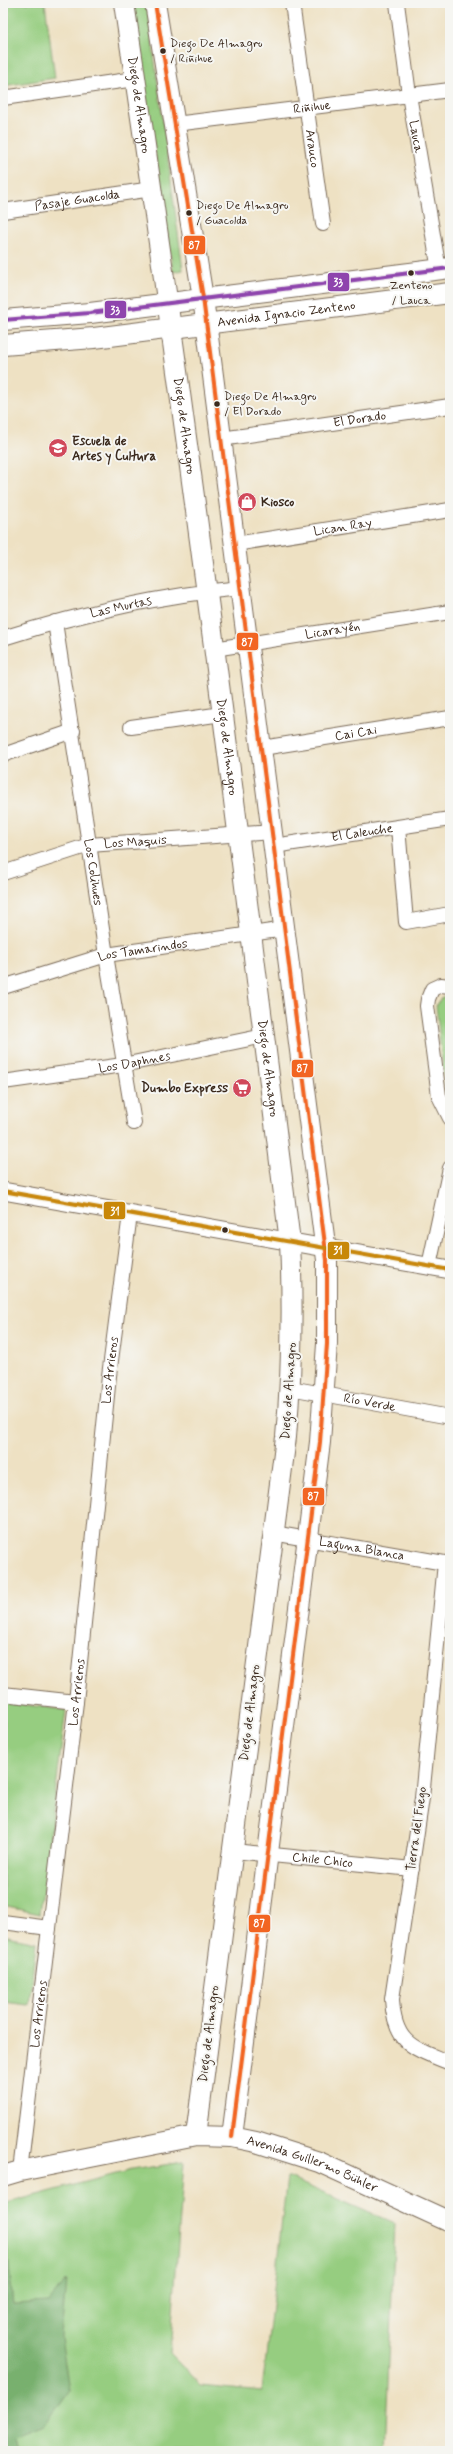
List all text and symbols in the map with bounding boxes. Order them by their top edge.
place label: Diego De Almagro / Riñihue [170,36,263,67]
marker: Diego De Almagro / Riñihue [158,46,168,56]
street label: Diego de Almagro [124,55,155,154]
street label: Riñihue [292,96,332,118]
street label: Lauca [405,119,427,155]
street label: Arauco [301,128,324,169]
street label: Pasaje Guacolda [33,185,121,215]
place label: Diego De Almagro / Guacolda [196,198,289,229]
marker: Diego De Almagro / Guacolda [184,208,194,218]
line badge: 87 [183,235,206,255]
text: 87 [188,239,200,253]
marker: Zenteno / Lauca [406,268,416,278]
line badge: 33 [327,272,350,292]
text: 33 [333,276,343,290]
place label: Zenteno / Lauca [390,278,433,309]
street label: Avenida Ignacio Zenteno [216,297,356,331]
line badge: 33 [104,300,127,319]
text: 33 [110,304,120,318]
street label: Diego de Almagro [169,376,199,475]
place label: Diego De Almagro / El Dorado [224,389,317,420]
marker: Diego De Almagro / El Dorado [212,399,222,409]
street label: El Dorado [332,407,388,431]
place label: Escuela de Artes y Cultura [72,433,156,465]
school or university icon: Escuela de Artes y Cultura [47,437,69,459]
shop icon: Kiosco [236,491,258,513]
place label: Kiosco [261,494,294,511]
street label: Lican Ray [312,514,373,540]
street label: Las Murtas [88,592,153,622]
street label: Licarayén [304,618,361,643]
line badge: 87 [236,632,259,651]
text: 87 [241,636,253,650]
street label: Diego de Almagro [212,697,242,796]
street label: Cai Cai [333,721,378,745]
street label: El Caleuche [330,819,394,846]
street label: Los Maquis [103,831,168,852]
street label: Los Colihues [80,837,107,907]
street label: Los Tamarindos [96,935,189,965]
street label: Diego de Almagro [254,1019,283,1118]
street label: Los Daphnes [97,1047,172,1077]
line badge: 87 [291,1059,314,1078]
text: 87 [296,1062,308,1076]
supermarket icon: Dumbo Express [231,1077,253,1099]
place label: Dumbo Express [141,1080,228,1097]
line badge: 31 [103,1201,126,1220]
text: 31 [110,1205,120,1219]
unlabelled marker [220,1225,230,1235]
line badge: 31 [327,1241,350,1260]
text: 31 [333,1244,343,1258]
street label: Los Arrieros [98,1335,123,1405]
street label: Diego de Almagro [277,1342,303,1440]
street label: Río Verde [342,1389,397,1415]
line badge: 87 [302,1487,325,1506]
text: 87 [307,1490,319,1504]
street label: Laguna Blanca [318,1533,406,1564]
street label: Los Arrieros [65,1658,89,1727]
street label: Diego de Almagro [236,1664,266,1763]
street label: Tierra del Fuego [403,1785,431,1872]
street label: Chile Chico [291,1848,354,1872]
line badge: 87 [248,1914,271,1933]
text: 87 [253,1917,265,1931]
street label: Los Arrieros [26,1979,51,2049]
street label: Diego de Almagro [195,1985,225,2084]
street label: Avenida Guillermo Bühler [245,2132,382,2197]

